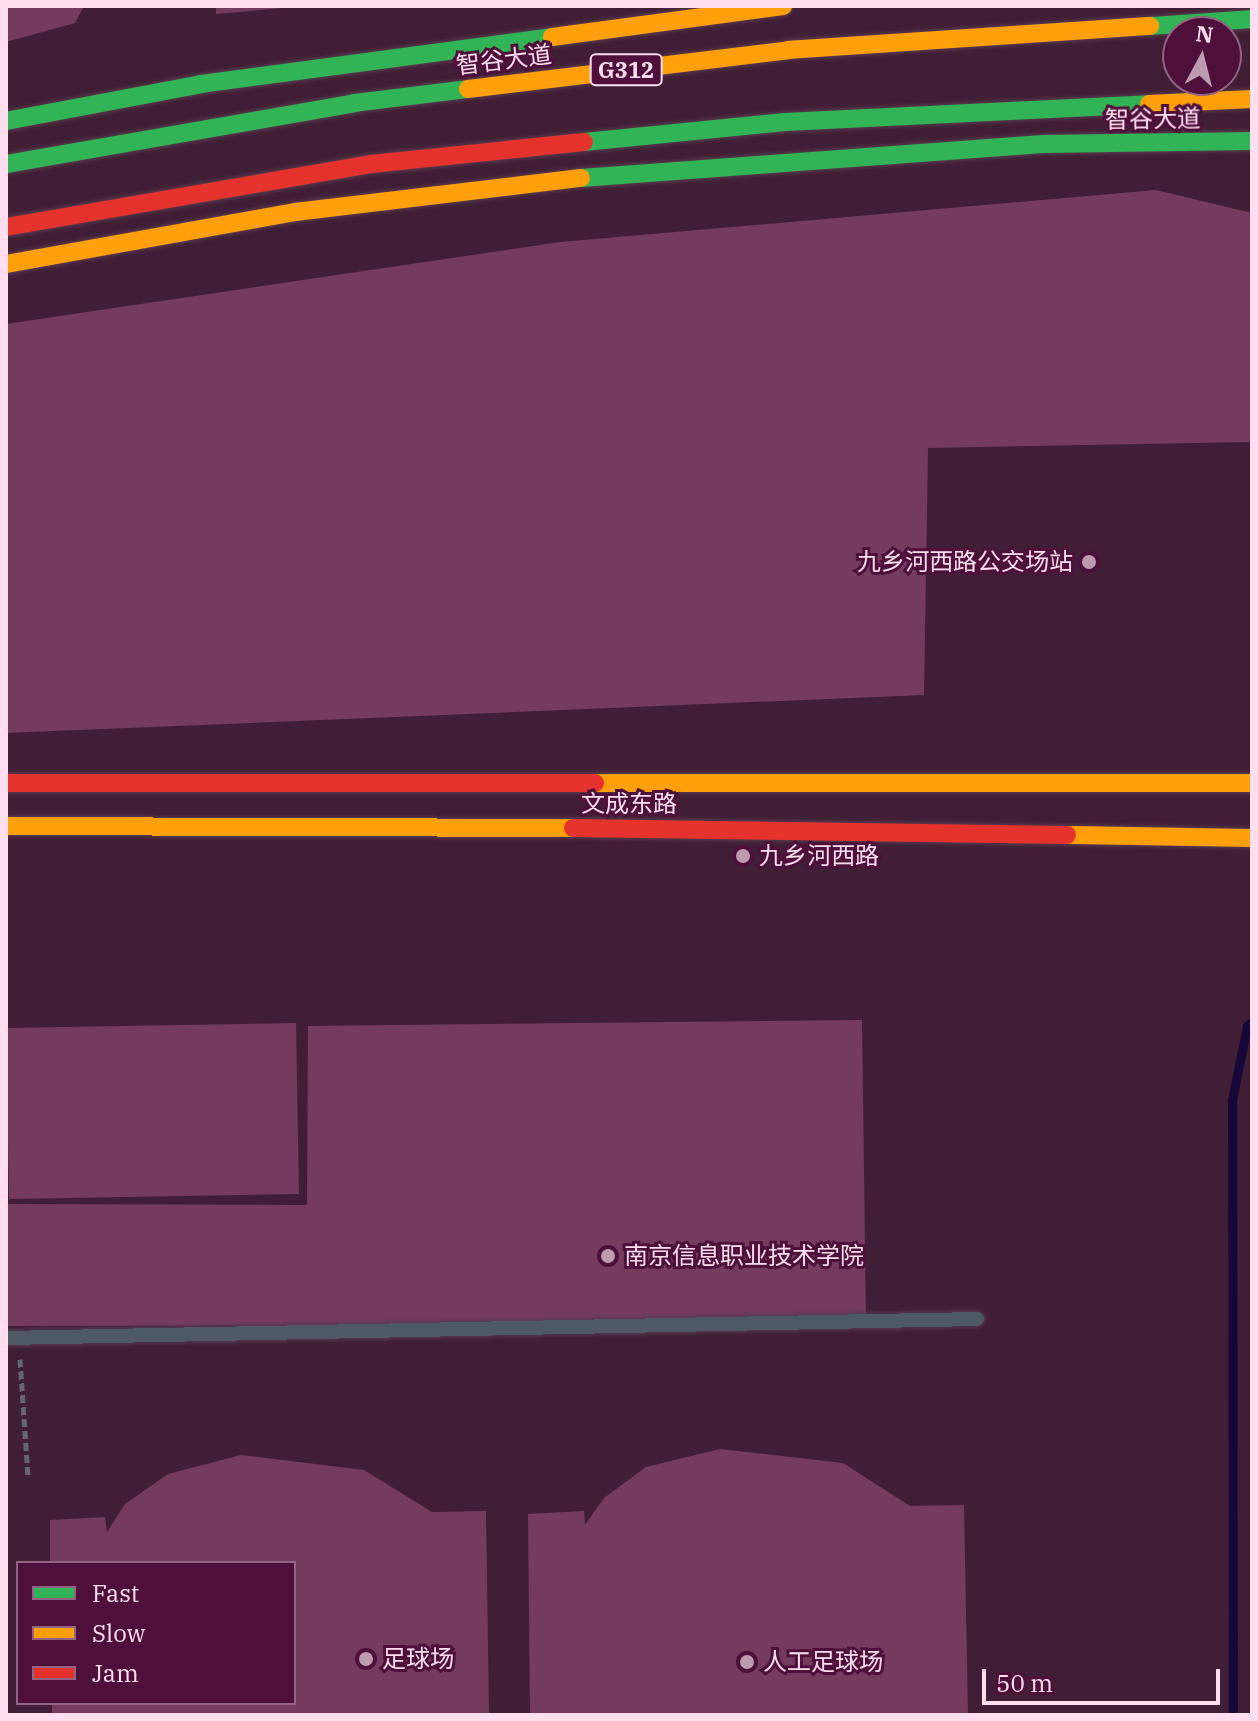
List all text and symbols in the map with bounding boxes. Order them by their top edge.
north arrow [1162,16,1242,96]
text: N [1194,18,1215,49]
street label: 智谷大道 [455,40,553,80]
road number: G312 [588,52,664,88]
street label: 智谷大道 [1105,104,1201,134]
place label: 九乡河西路公交场站 [857,548,1073,576]
marker: 九乡河西路公交场站 [1080,553,1098,571]
street label: 文成东路 [581,790,677,818]
place label: 九乡河西路 [759,842,879,870]
marker: 九乡河西路 [734,847,752,865]
place label: 南京信息职业技术学院 [624,1242,864,1270]
marker: 南京信息职业技术学院 [599,1247,617,1265]
legend [16,1561,296,1705]
text: Fast [92,1577,139,1609]
text: Slow [92,1617,145,1649]
place label: 足球场 [382,1645,454,1673]
place label: 人工足球场 [763,1648,883,1676]
marker: 足球场 [357,1650,375,1668]
marker: 人工足球场 [738,1653,756,1671]
scale bar [986,1653,1224,1703]
text: Jam [92,1657,139,1689]
text: 50 m [996,1667,1053,1699]

